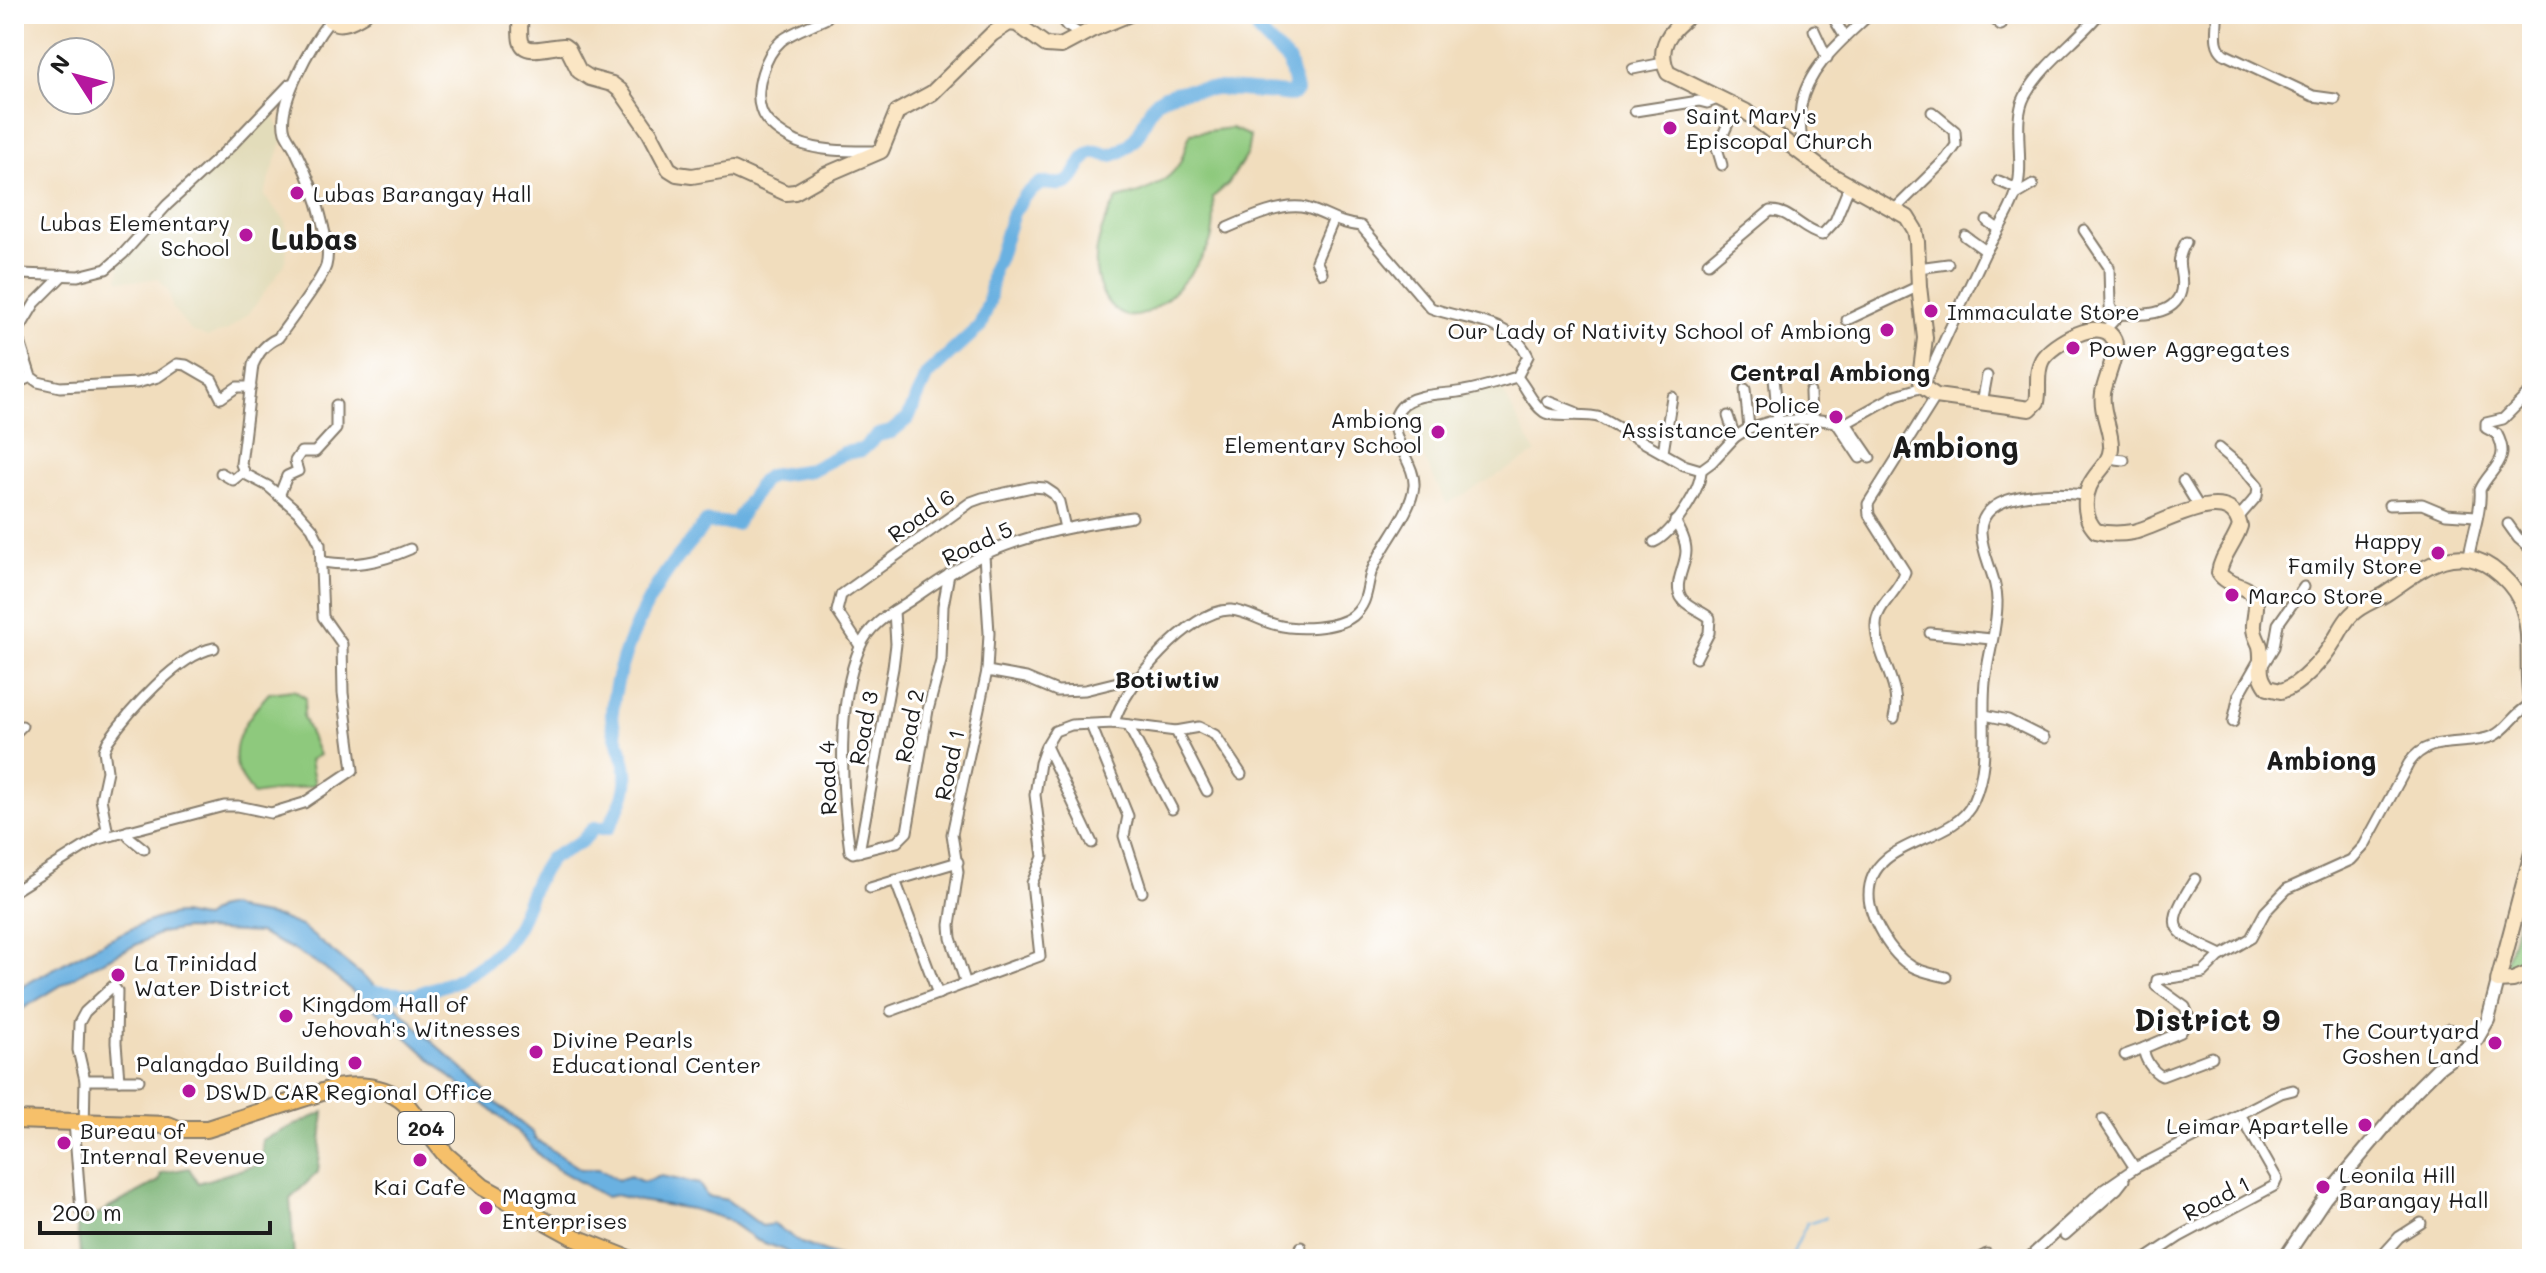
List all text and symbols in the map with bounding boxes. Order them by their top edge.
north arrow [36,36,116,116]
text: N [43,49,76,79]
place label: Saint Mary's Episcopal Church [1686,101,1872,155]
marker: Saint Mary's Episcopal Church [1661,119,1679,137]
place label: Lubas Barangay Hall [313,179,532,208]
marker: Lubas Barangay Hall [288,184,306,202]
place label: Lubas Elementary School [40,208,230,262]
district label: Lubas [270,218,358,258]
marker: Lubas Elementary School [237,226,255,244]
place label: Immaculate Store [1947,297,2140,326]
marker: Immaculate Store [1922,302,1940,320]
place label: Our Lady of Nativity School of Ambiong [1448,316,1871,345]
marker: Our Lady of Nativity School of Ambiong [1878,321,1896,339]
place label: Power Aggregates [2089,334,2290,363]
marker: Power Aggregates [2064,339,2082,357]
district label: Central Ambiong [1730,356,1930,387]
place label: Police Assistance Center [1621,390,1820,444]
place label: Ambiong Elementary School [1225,405,1422,459]
marker: Police Assistance Center [1827,408,1845,426]
marker: Ambiong Elementary School [1429,423,1447,441]
district label: Ambiong [1891,426,2019,466]
street label: Road 6 [882,482,960,548]
street label: Road 5 [937,514,1017,572]
place label: Happy Family Store [2288,526,2422,580]
marker: Happy Family Store [2429,544,2447,562]
place label: Marco Store [2248,581,2383,610]
marker: Marco Store [2223,586,2241,604]
district label: Botiwtiw [1114,663,1220,694]
street label: Road 2 [888,687,930,765]
street label: Road 3 [842,688,884,767]
street label: Road 1 [927,727,971,803]
street label: Road 4 [811,740,843,816]
district label: Ambiong [2266,743,2376,777]
place label: La Trinidad Water District [134,948,291,1002]
marker: La Trinidad Water District [109,966,127,984]
place label: Kingdom Hall of Jehovah's Witnesses [302,989,521,1043]
district label: District 9 [2134,999,2280,1039]
marker: Kingdom Hall of Jehovah's Witnesses [277,1007,295,1025]
place label: The Courtyard Goshen Land [2322,1016,2479,1070]
place label: Divine Pearls Educational Center [552,1025,761,1079]
marker: The Courtyard Goshen Land [2486,1034,2504,1052]
marker: Divine Pearls Educational Center [527,1043,545,1061]
place label: Palangdao Building [136,1049,339,1078]
marker: Palangdao Building [346,1054,364,1072]
place label: DSWD CAR Regional Office [205,1077,493,1106]
marker: DSWD CAR Regional Office [180,1082,198,1100]
place label: Leimar Apartelle [2166,1111,2349,1140]
road number: 204 [398,1112,454,1144]
place label: Bureau of Internal Revenue [80,1116,265,1170]
marker: Leimar Apartelle [2356,1116,2374,1134]
marker: Bureau of Internal Revenue [55,1134,73,1152]
marker: Kai Cafe [411,1151,429,1169]
place label: Leonila Hill Barangay Hall [2339,1160,2489,1214]
street label: Road 1 [2177,1169,2255,1227]
place label: Kai Cafe [374,1172,466,1201]
marker: Leonila Hill Barangay Hall [2314,1178,2332,1196]
place label: Magma Enterprises [502,1181,628,1235]
scale bar [40,1185,270,1235]
text: 200 m [52,1196,122,1227]
marker: Magma Enterprises [477,1199,495,1217]

